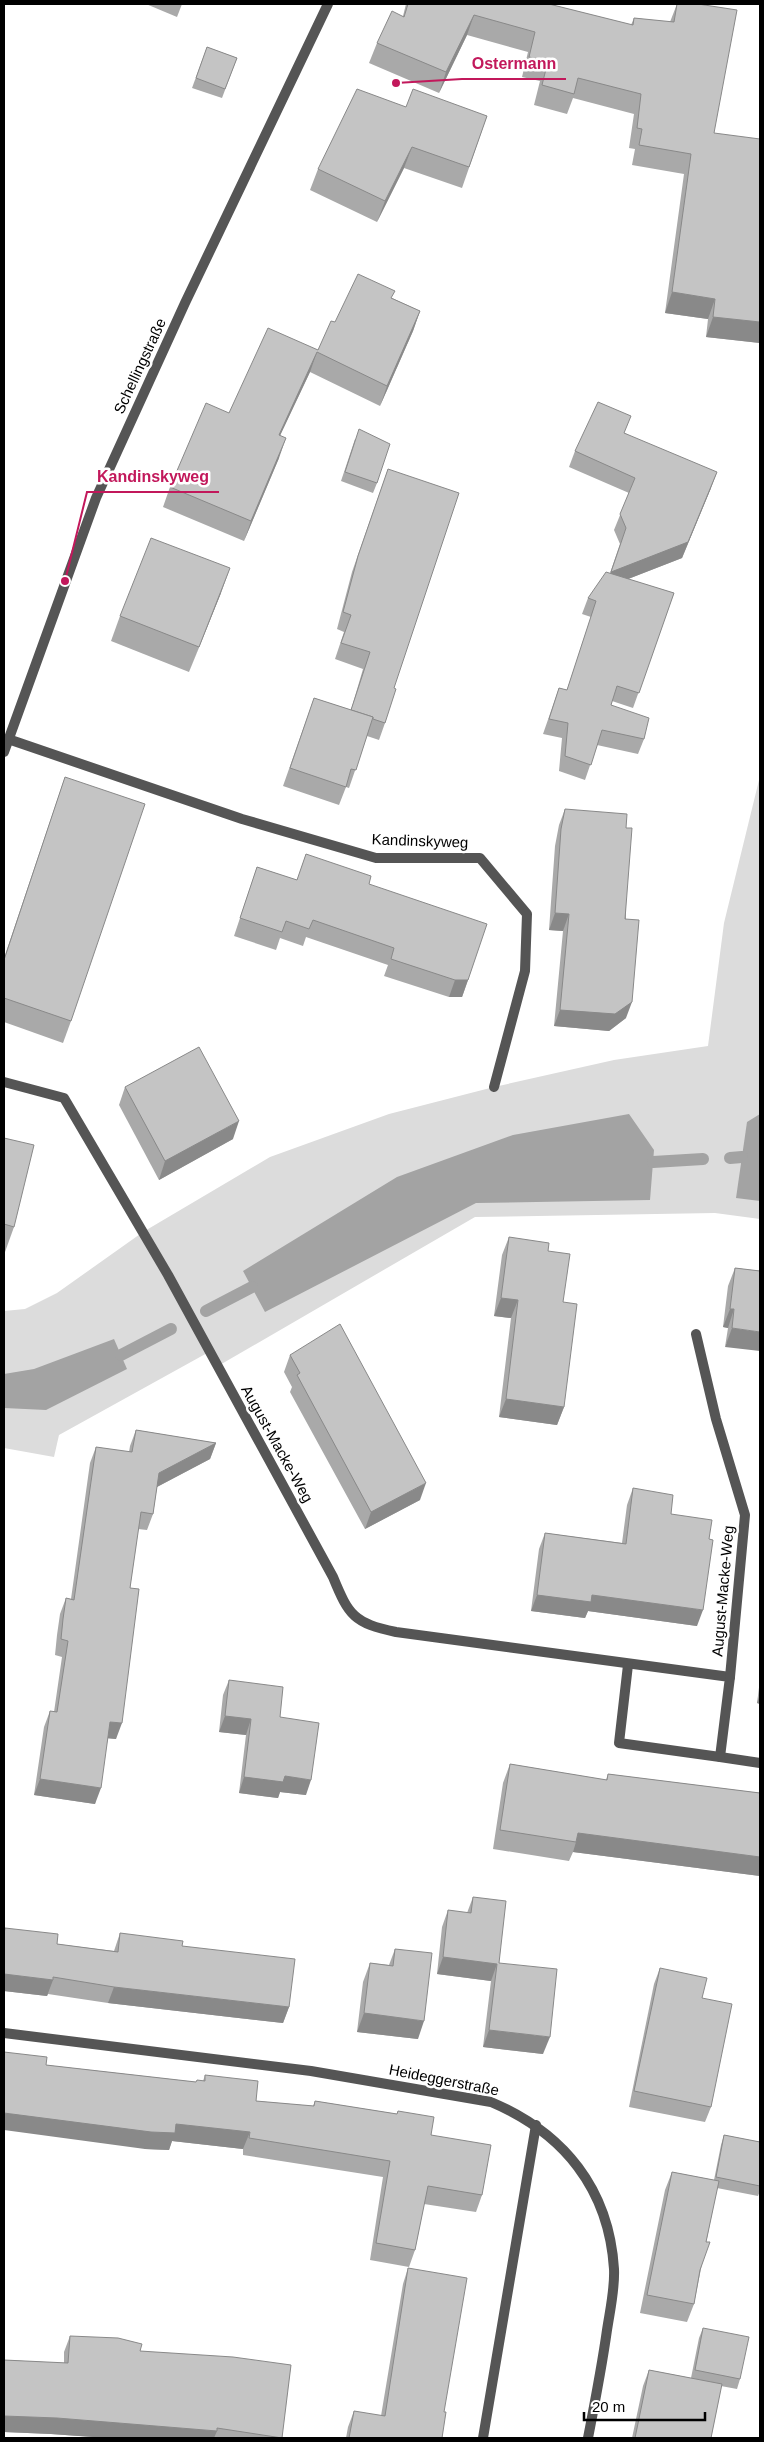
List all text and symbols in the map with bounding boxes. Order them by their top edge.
callout: Ostermann [462,48,566,79]
text: Ostermann [472,55,556,72]
street label: Schellingstraße [110,315,169,416]
callout: Kandinskyweg [87,461,219,492]
text: Kandinskyweg [97,468,209,485]
street label: Kandinskyweg [371,830,469,851]
street label: August-Macke-Weg [238,1382,317,1505]
street label: August-Macke-Weg [708,1525,737,1657]
street label: Heideggerstraße [388,2061,501,2099]
scale bar [584,2390,705,2422]
text: 20 m [592,2398,625,2415]

